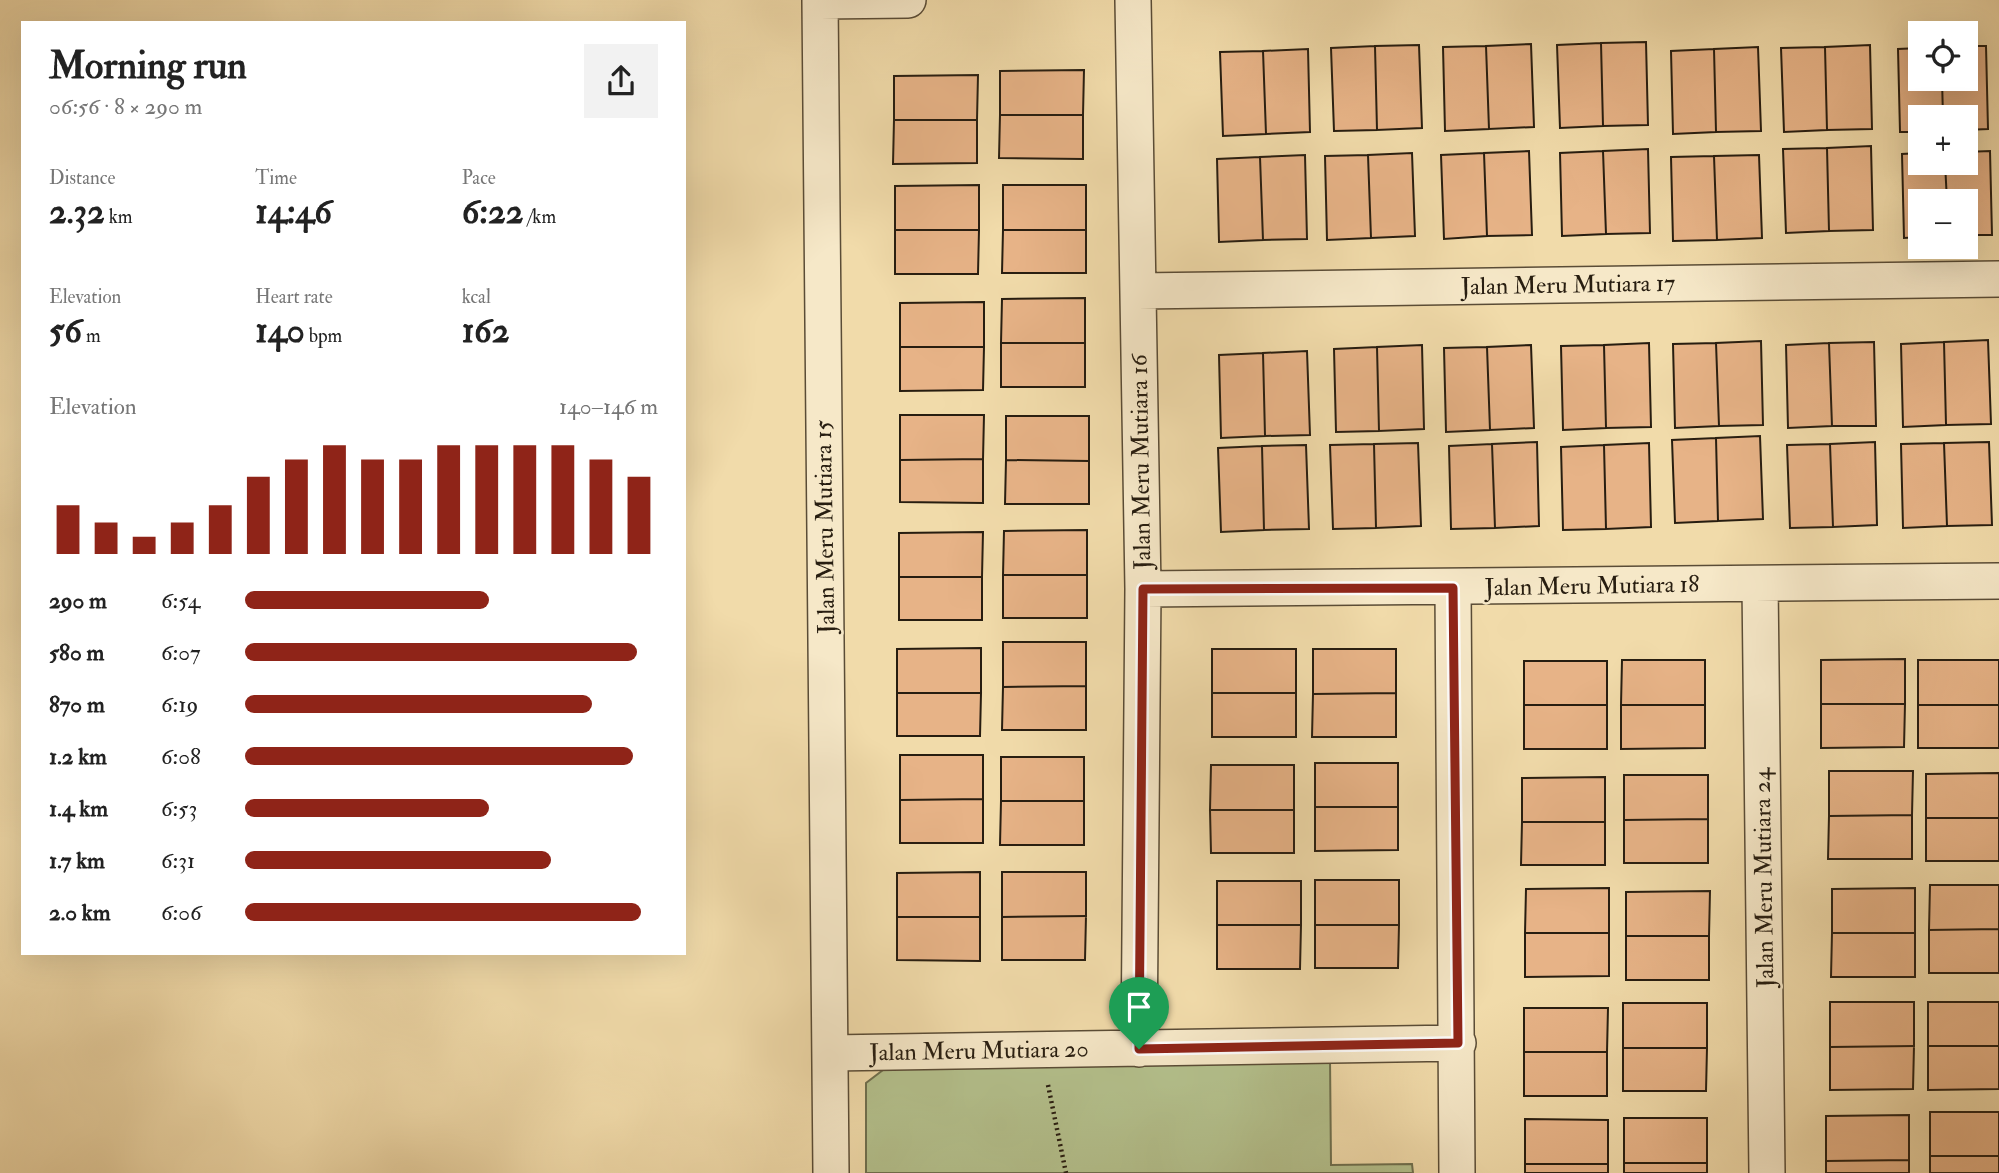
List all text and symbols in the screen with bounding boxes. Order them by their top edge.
map controls [1908,21,1978,259]
button: locate [1908,21,1978,91]
text: Morning run [49,42,247,90]
button: share [584,44,658,118]
text: 06:56 · 8 × 290 m [49,92,202,121]
button: + [1908,105,1978,175]
text: Distance [49,166,115,190]
text: Time [255,166,297,190]
text: Pace [462,166,496,190]
button: − [1908,189,1978,259]
text: 2.32 [49,190,105,234]
text: 14:46 [255,190,332,234]
text: 6:22 [462,190,523,234]
text: km [105,205,133,229]
text: /km [523,205,556,229]
street label: Jalan Meru Mutiara 17 [1460,268,1675,302]
text: Elevation [49,285,121,309]
text: Heart rate [255,285,333,309]
text: kcal [462,285,491,309]
text: 56 [49,309,82,353]
text: 140 [255,309,305,353]
text: 162 [462,309,509,353]
text: m [82,324,101,348]
text: bpm [305,324,342,348]
street label: Jalan Meru Mutiara 16 [1124,352,1158,571]
text: Elevation [49,392,137,421]
text: 140–146 m [559,392,658,421]
street label: Jalan Meru Mutiara 15 [808,419,842,635]
street label: Jalan Meru Mutiara 18 [1483,569,1700,603]
text: 290 m [49,586,107,615]
text: 6:54 [161,586,200,615]
text: 580 m [49,638,104,667]
text: 6:07 [161,638,201,667]
text: 870 m [49,690,105,719]
text: 6:19 [161,690,198,719]
text: 1.2 km [49,742,107,771]
text: 6:08 [161,742,201,771]
street label: Jalan Meru Mutiara 24 [1747,767,1781,989]
text: 1.4 km [49,794,108,823]
text: 6:53 [161,794,197,823]
text: 1.7 km [49,846,105,875]
text: 6:31 [161,846,195,875]
text: 2.0 km [49,898,111,927]
text: 6:06 [161,898,202,927]
pin [1109,977,1169,1049]
icon: arrive [1120,988,1158,1026]
street label: Jalan Meru Mutiara 20 [868,1034,1089,1068]

